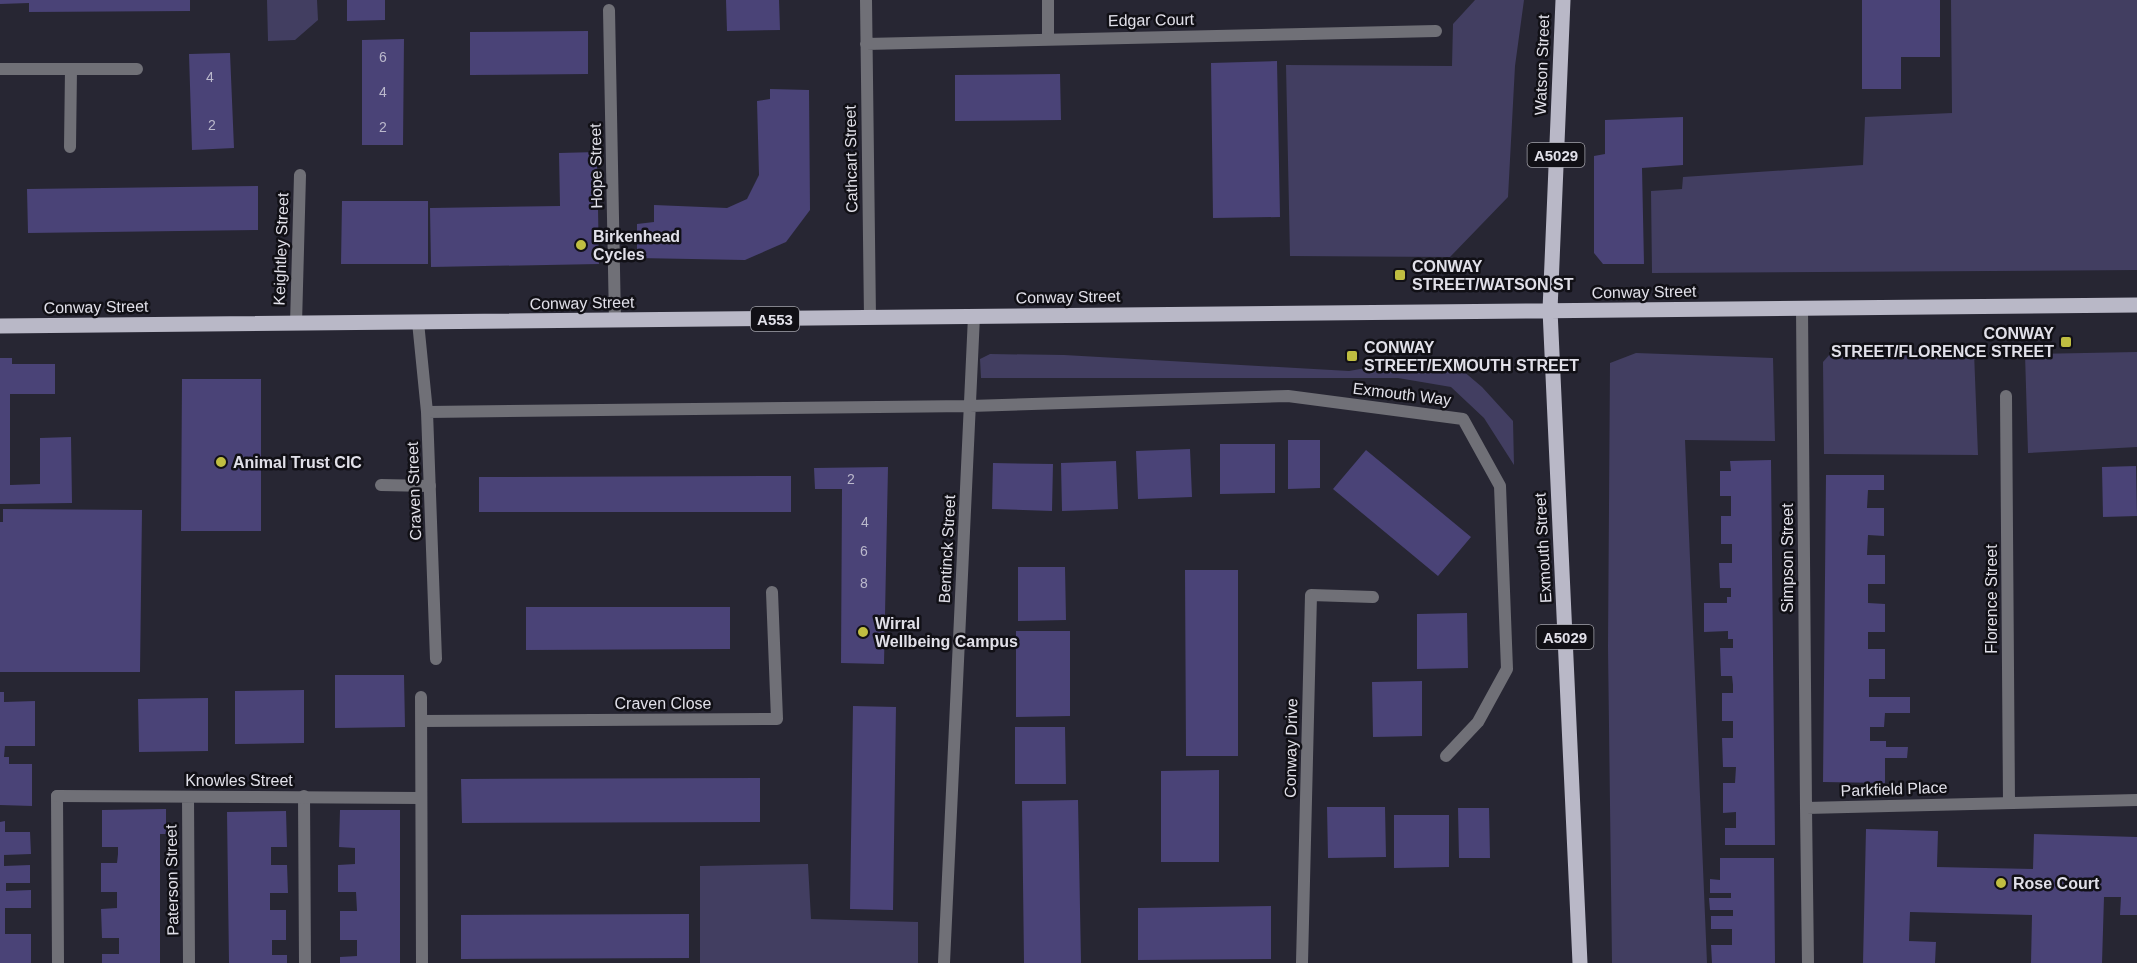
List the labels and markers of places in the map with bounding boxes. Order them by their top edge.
place label: Birkenhead Cycles [593,228,680,263]
marker: Birkenhead Cycles [574,238,588,252]
place label: CONWAY STREET/WATSON ST [1412,258,1574,293]
marker: CONWAY STREET/WATSON ST [1393,268,1407,282]
place label: CONWAY STREET/FLORENCE STREET [1831,325,2054,360]
marker: CONWAY STREET/FLORENCE STREET [2059,335,2073,349]
place label: CONWAY STREET/EXMOUTH STREET [1364,339,1579,374]
marker: CONWAY STREET/EXMOUTH STREET [1345,349,1359,363]
place label: Animal Trust CIC [233,454,362,471]
marker: Animal Trust CIC [214,455,228,469]
place label: Wirral Wellbeing Campus [875,615,1018,650]
marker: Wirral Wellbeing Campus [856,625,870,639]
place label: Rose Court [2013,875,2100,892]
marker: Rose Court [1994,876,2008,890]

